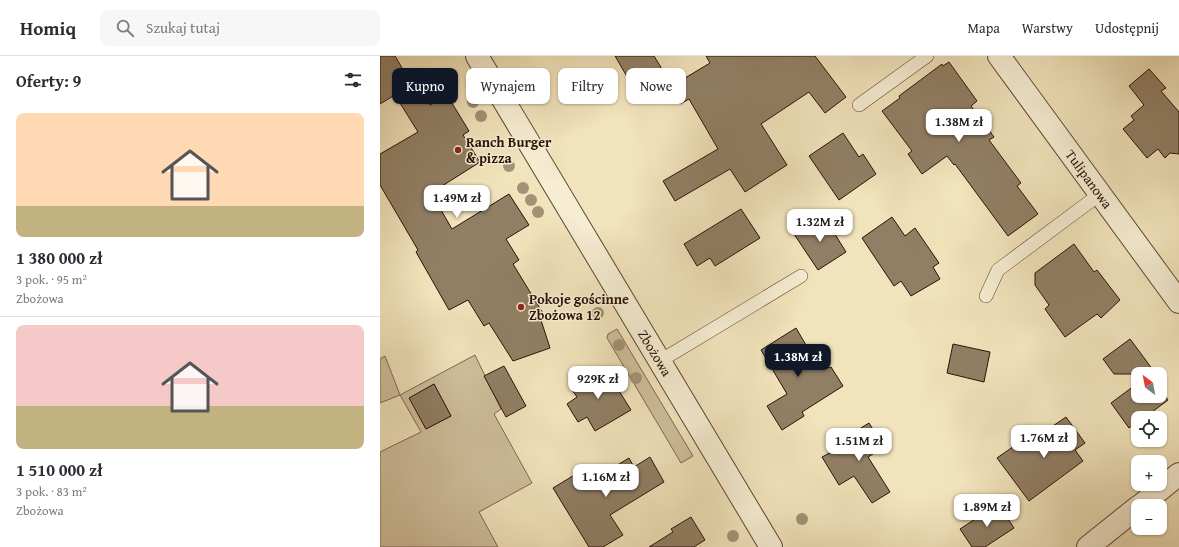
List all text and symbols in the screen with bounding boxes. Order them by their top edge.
search box [100,10,380,46]
text: Homiq [20,14,76,42]
icon: search [114,17,136,39]
text: Szukaj tutaj [146,17,220,38]
text: Mapa [968,18,1000,38]
text: Warstwy [1022,18,1073,38]
text: Udostępnij [1095,18,1159,38]
text: Oferty: 9 [16,68,81,93]
chip: Kupno [392,68,458,104]
chip: Wynajem [466,68,550,104]
chip: Filtry [558,68,618,104]
chip: Nowe [626,68,686,104]
icon: filters [342,69,364,91]
pin: 1.38M zł [918,109,1000,143]
text: 1.38M zł [935,112,983,131]
place label: Ranch Burger & pizza [466,132,552,168]
icon: home [154,139,226,211]
marker: Ranch Burger & pizza [453,145,463,155]
street label: Tulipanowa [1061,145,1117,213]
pin: 1.49M zł [416,185,498,219]
text: 1.49M zł [433,188,481,207]
pin: 1.32M zł [779,209,861,243]
text: 1.32M zł [796,212,844,231]
text: 1 380 000 zł [16,245,103,270]
text: 3 pok. · 95 m² [16,270,87,289]
text: Zbożowa [16,289,64,308]
place label: Pokoje gościnne Zbożowa 12 [529,289,629,325]
marker: Pokoje gościnne Zbożowa 12 [516,302,526,312]
street label: Zbożowa [633,326,677,380]
pin: 1.38M zł [757,344,839,378]
text: 1.38M zł [774,347,822,366]
icon: home [154,351,226,423]
pin: 929K zł [561,366,635,400]
north arrow [1131,367,1167,403]
map controls [1131,367,1167,535]
text: 929K zł [577,369,619,388]
button: locate [1131,411,1167,447]
pin: 1.76M zł [1003,425,1085,459]
pin: 1.51M zł [818,428,900,462]
text: 1.76M zł [1020,428,1068,447]
text: 1.51M zł [835,431,883,450]
button: + [1131,455,1167,491]
text: 1 510 000 zł [16,457,103,482]
pin: 1.16M zł [565,464,647,498]
text: 1.16M zł [582,467,630,486]
text: 3 pok. · 83 m² [16,482,87,501]
pin: 1.89M zł [946,494,1028,528]
text: 1.89M zł [963,497,1011,516]
button: − [1131,499,1167,535]
text: Zbożowa [16,501,64,520]

